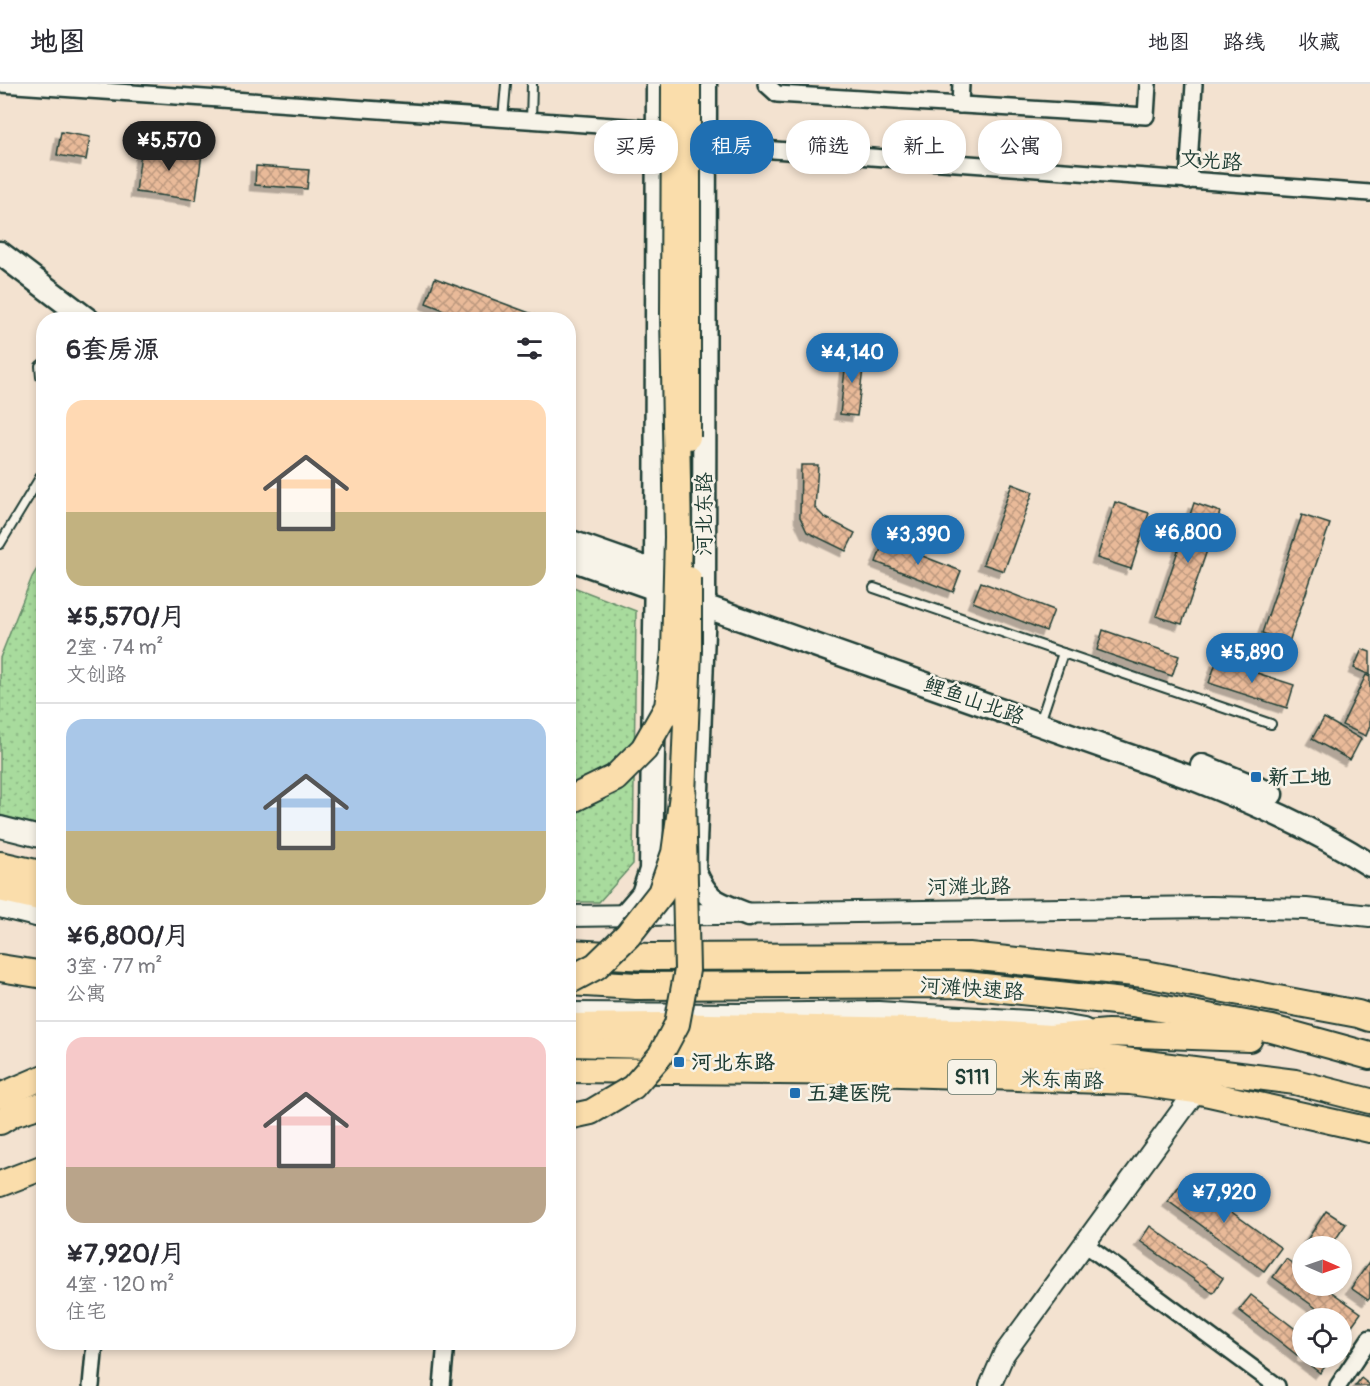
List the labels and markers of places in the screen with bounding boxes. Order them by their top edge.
pin: ¥5,570 [120,121,218,172]
pin: ¥4,140 [803,333,901,384]
pin: ¥6,800 [1139,513,1237,564]
pin: ¥3,390 [869,515,967,566]
pin: ¥5,890 [1203,633,1301,684]
place label: 新工地 [1268,764,1331,791]
marker: 新工地 [1249,770,1263,784]
place label: 河北东路 [691,1049,775,1076]
marker: 河北东路 [672,1055,686,1069]
place label: 五建医院 [807,1080,891,1107]
marker: 五建医院 [788,1086,802,1100]
pin: ¥7,920 [1175,1173,1273,1224]

